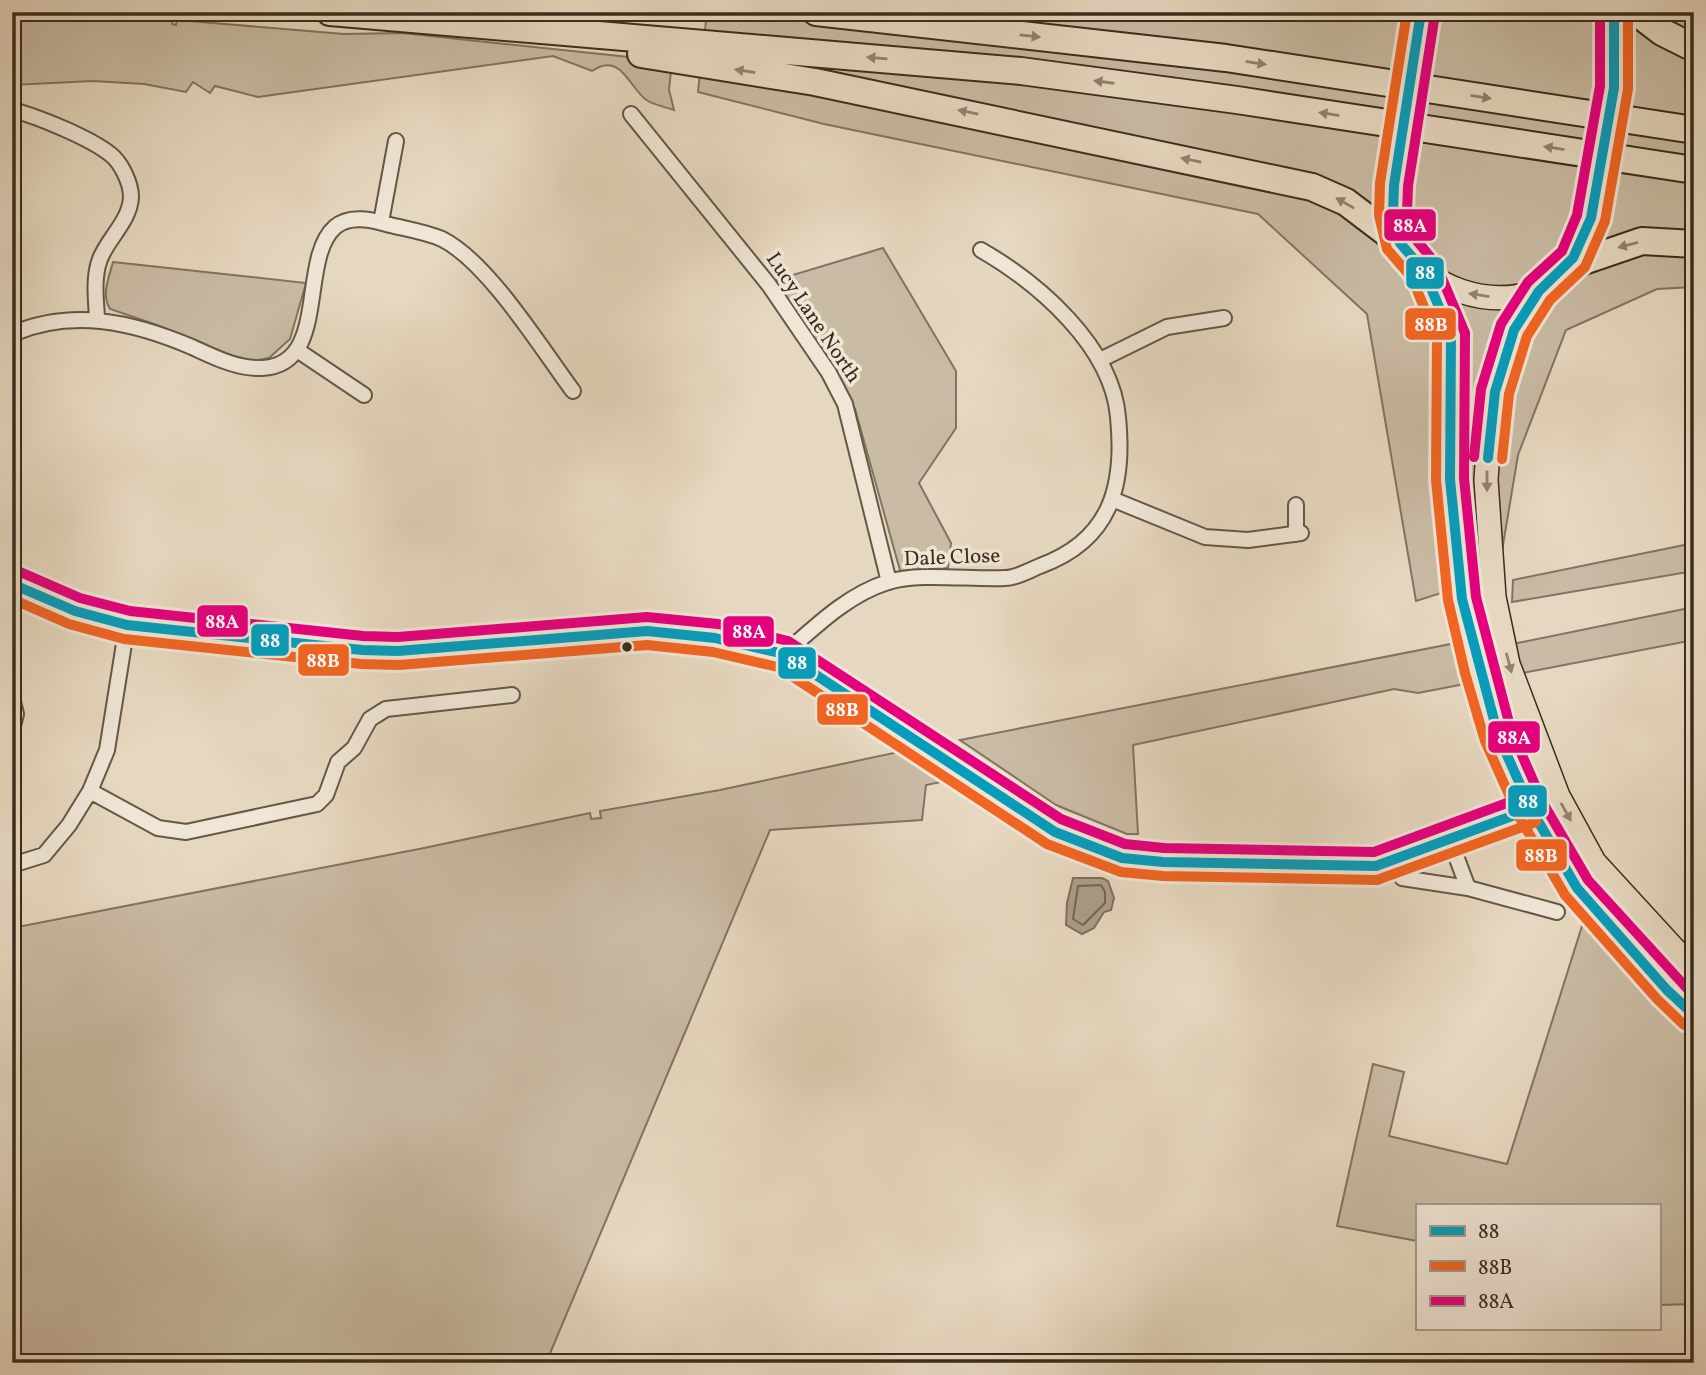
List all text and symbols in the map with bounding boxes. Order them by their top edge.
one-way arrow [1019,30,1041,41]
one-way arrow [866,52,888,63]
one-way arrow [1245,58,1267,69]
one-way arrow [734,65,756,76]
one-way arrow [1092,76,1114,87]
one-way arrow [1470,91,1492,102]
one-way arrow [957,107,979,118]
one-way arrow [1318,108,1340,119]
one-way arrow [1543,142,1565,153]
one-way arrow [1180,154,1202,165]
one-way arrow [1335,197,1355,209]
line badge: 88A [1383,208,1437,242]
text: 88A [1393,214,1428,240]
one-way arrow [1617,240,1638,250]
street label: Lucy Lane North [758,247,868,389]
line badge: 88 [1405,256,1445,290]
text: 88 [1415,261,1435,287]
one-way arrow [1468,289,1490,300]
line badge: 88B [1404,307,1457,341]
text: 88B [1414,313,1448,339]
one-way arrow [1481,470,1493,492]
street label: Dale Close [903,542,1001,574]
line badge: 88A [196,604,249,638]
text: 88A [205,610,240,636]
line badge: 88A [722,615,775,648]
text: 88A [732,620,767,646]
line badge: 88 [250,623,290,657]
text: 88 [260,629,280,655]
unlabelled marker [620,640,634,654]
line badge: 88B [297,643,350,677]
line badge: 88 [777,646,817,680]
text: 88B [306,649,340,675]
text: 88 [787,651,807,677]
one-way arrow [1504,652,1514,673]
line badge: 88B [816,693,869,726]
text: 88B [825,698,859,724]
line badge: 88A [1487,720,1541,754]
text: 88A [1497,726,1532,752]
line badge: 88 [1507,784,1548,818]
text: 88 [1518,790,1538,816]
one-way arrow [1560,802,1572,822]
line badge: 88B [1515,838,1568,872]
text: 88B [1524,844,1558,870]
legend [1416,1204,1660,1330]
text: 88 [1478,1218,1499,1247]
text: 88B [1478,1254,1512,1283]
text: 88A [1478,1288,1514,1317]

